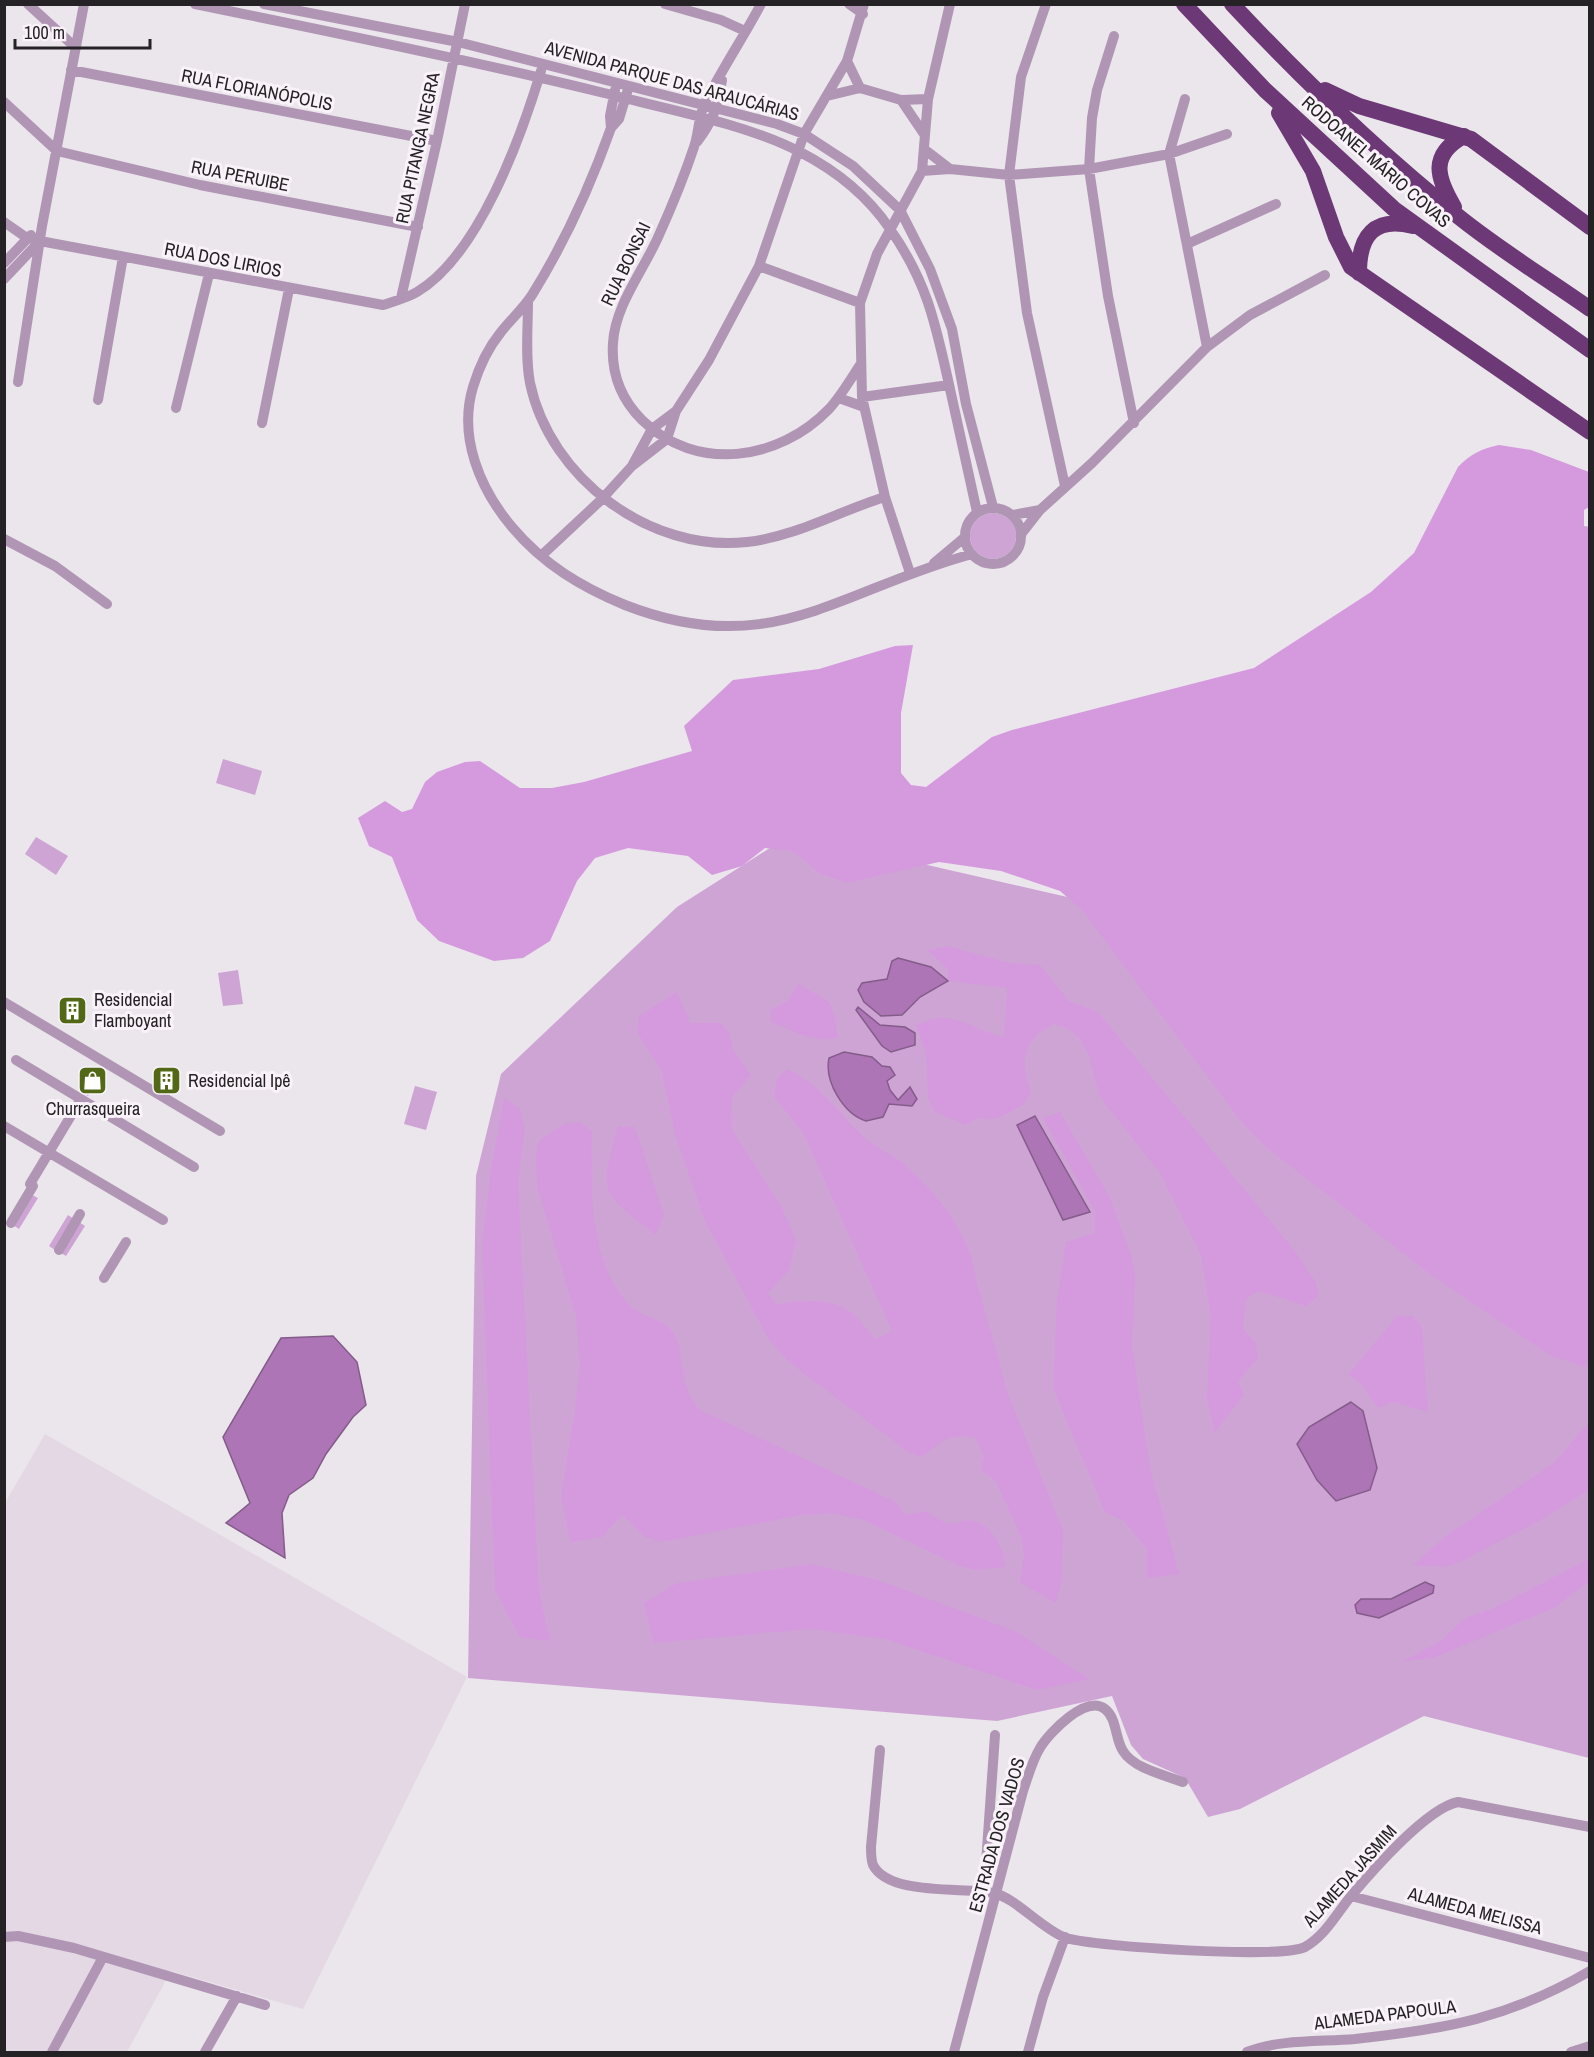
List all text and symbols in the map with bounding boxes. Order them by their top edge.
scale bar [15,12,150,50]
text: 100 m [24,20,65,45]
street label: AVENIDA PARQUE DAS ARAUCÁRIAS [541,34,802,127]
street label: RUA FLORIANÓPOLIS [179,63,335,116]
street label: RUA PITANGA NEGRA [389,70,446,226]
street label: RODOANEL MÁRIO COVAS [1297,90,1456,233]
street label: RUA PERUIBE [189,154,291,197]
street label: RUA BONSAI [595,218,657,310]
street label: RUA DOS LIRIOS [162,236,284,283]
place label: Residencial Flamboyant [94,987,172,1033]
building icon: Residencial Flamboyant [57,994,89,1026]
shop icon: Churrasqueira [77,1064,109,1096]
building icon: Residencial Ipê [151,1065,183,1097]
place label: Residencial Ipê [188,1068,291,1093]
place label: Churrasqueira [46,1096,140,1121]
street label: ESTRADA DOS VADOS [962,1755,1031,1915]
street label: ALAMEDA JASMIM [1296,1819,1402,1933]
street label: ALAMEDA MELISSA [1404,1880,1545,1940]
street label: ALAMEDA PAPOULA [1312,1993,1457,2036]

